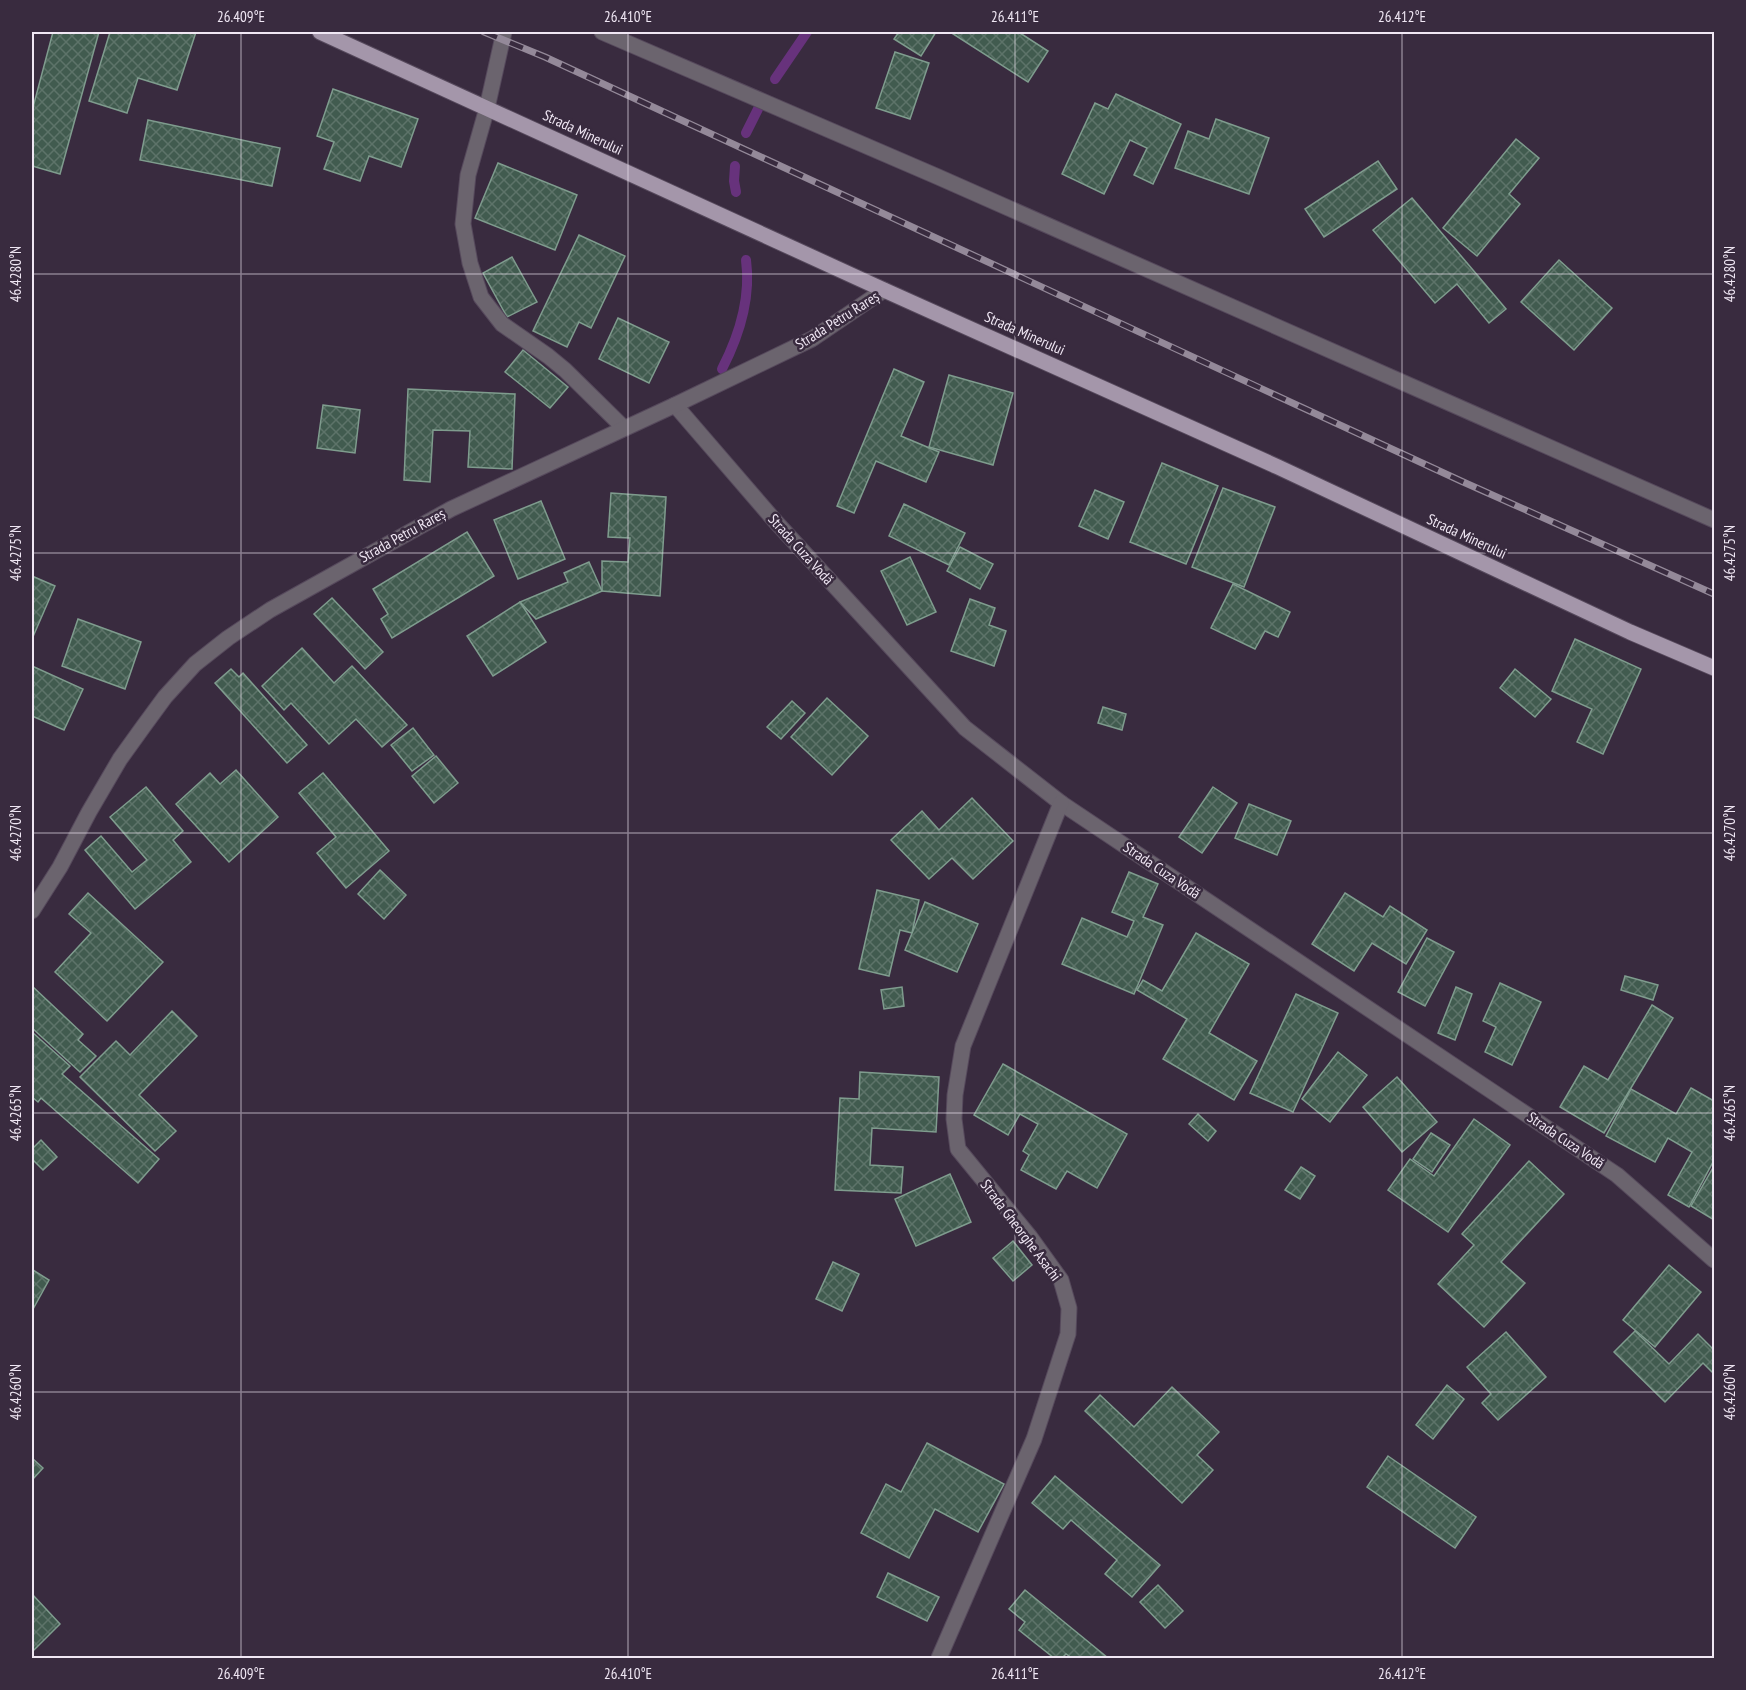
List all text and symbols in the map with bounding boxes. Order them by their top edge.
text: 26.409°E [217,7,265,26]
text: 26.410°E [604,7,652,26]
text: 26.411°E [991,7,1039,26]
text: 26.412°E [1378,7,1426,26]
street label: Strada Minerului [540,105,626,159]
text: 46.4280°N [6,246,25,302]
text: 46.4280°N [1720,246,1739,302]
street label: Strada Petru Rareș [792,287,882,353]
street label: Strada Minerului [982,307,1068,359]
street label: Strada Petru Rareș [356,504,448,566]
street label: Strada Minerului [1424,509,1510,563]
street label: Strada Cuza Vodă [764,510,838,588]
text: 46.4275°N [6,525,25,581]
text: 46.4275°N [1720,525,1739,581]
text: 46.4270°N [6,805,25,861]
text: 46.4270°N [1720,805,1739,861]
street label: Strada Cuza Vodă [1120,837,1204,903]
text: 46.4265°N [6,1085,25,1141]
text: 46.4265°N [1720,1085,1739,1141]
street label: Strada Cuza Vodă [1524,1107,1608,1173]
street label: Strada Gheorghe Asachi [977,1175,1065,1285]
text: 46.4260°N [6,1364,25,1420]
text: 46.4260°N [1720,1364,1739,1420]
text: 26.409°E [217,1664,265,1683]
text: 26.410°E [604,1664,652,1683]
text: 26.411°E [991,1664,1039,1683]
text: 26.412°E [1378,1664,1426,1683]

